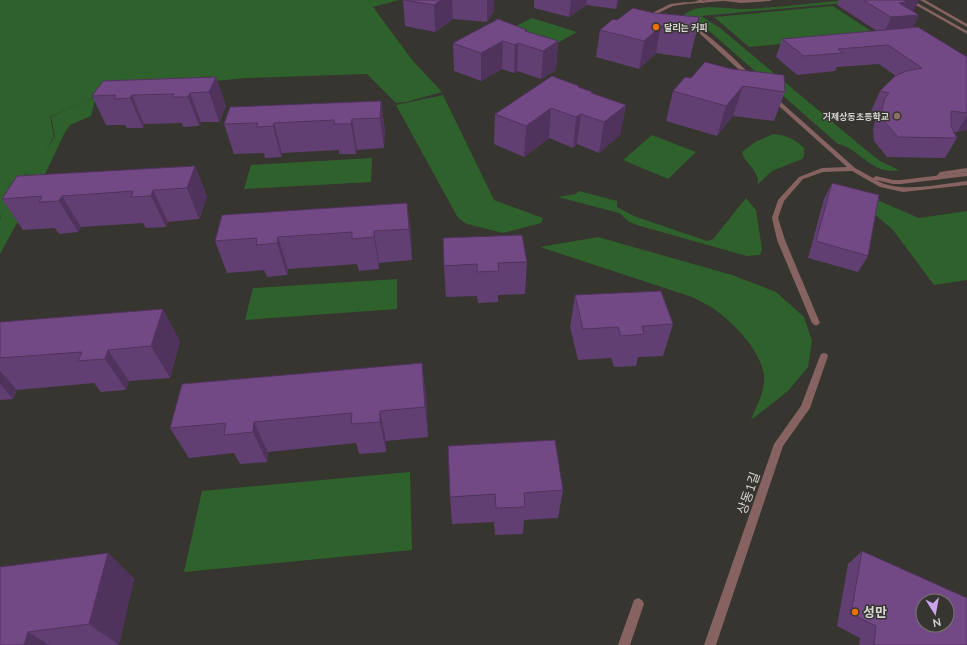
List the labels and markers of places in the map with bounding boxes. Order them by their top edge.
marker: 달리는 커피 [651,22,661,32]
place label: 달리는 커피 [664,22,708,33]
place label: 거제상동초등학교 [823,111,889,122]
marker: 거제상동초등학교 [892,111,902,121]
place label: 성만 [863,604,887,620]
marker: 성만 [850,607,860,617]

